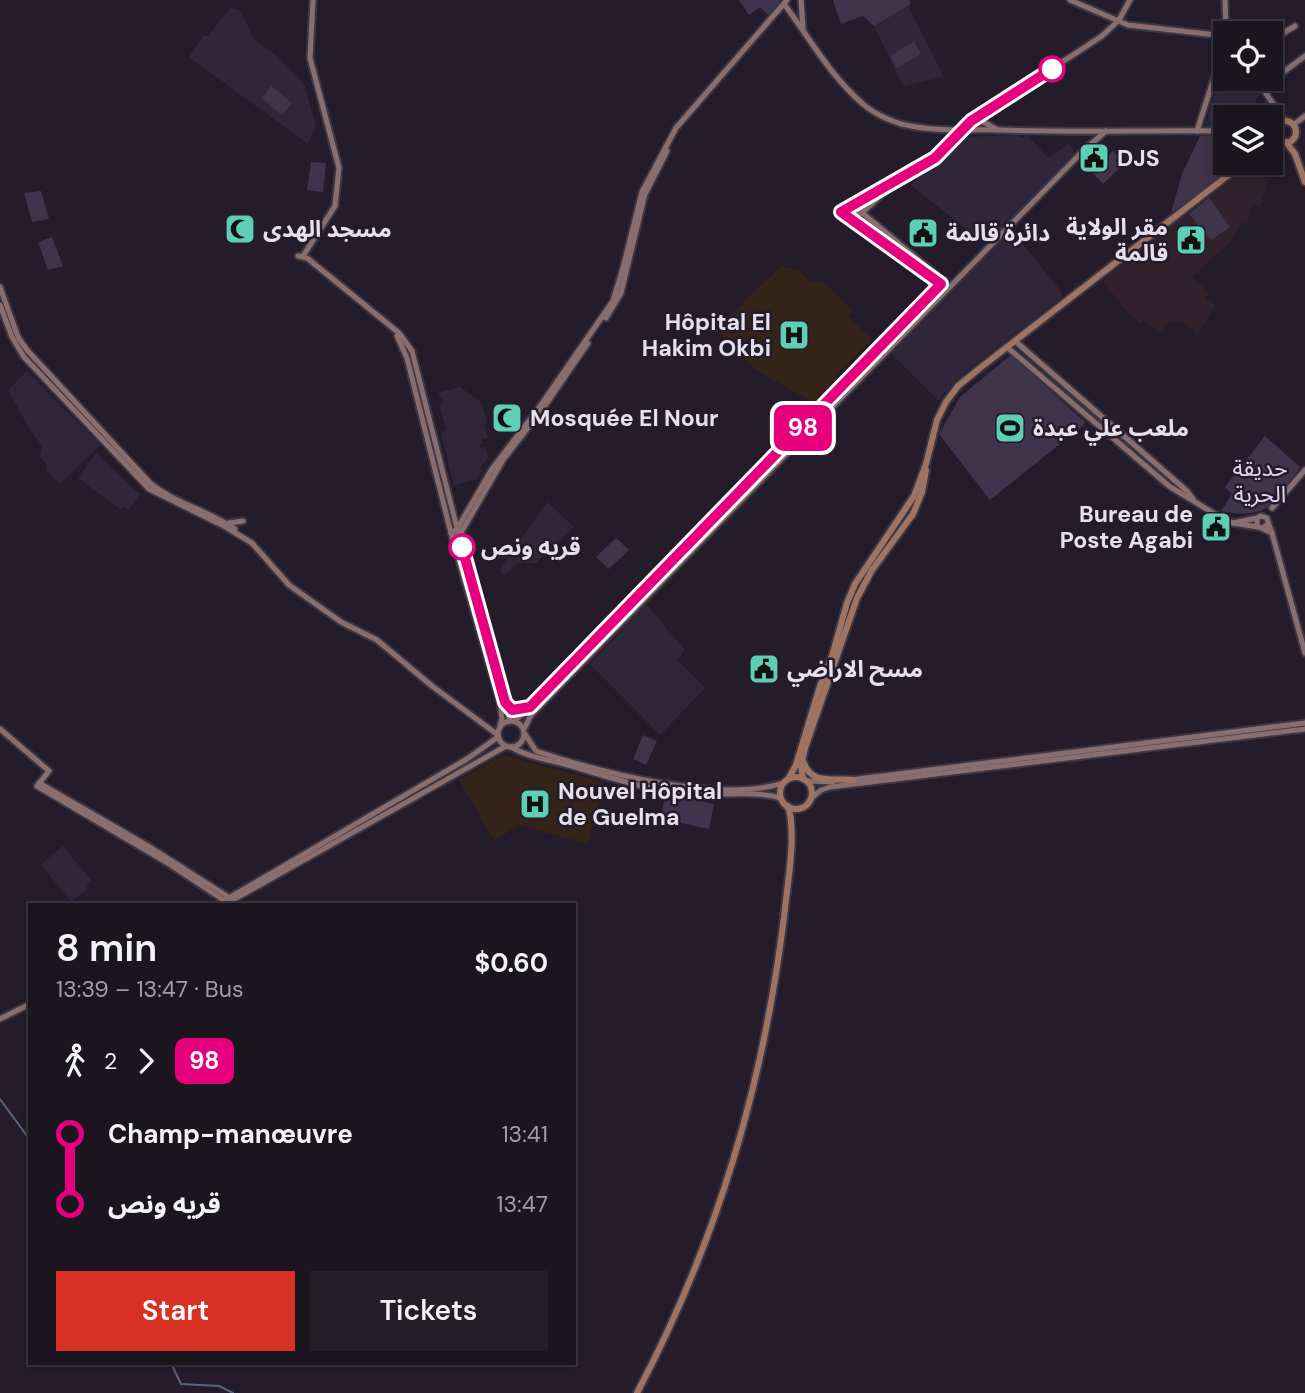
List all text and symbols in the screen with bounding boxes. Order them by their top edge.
map controls [1213,21,1283,175]
button: locate [1213,21,1283,91]
unlabelled marker [1039,56,1065,82]
button: layers [1213,105,1283,175]
public building icon: DJS [1077,141,1111,175]
place label: DJS [1117,143,1160,173]
mosque icon: مسجد الهدى [223,212,257,246]
place label: مقر الولاية قالمة [1066,212,1168,268]
place label: مسجد الهدى [263,214,392,244]
public building icon: دائرة قالمة [906,216,940,250]
place label: دائرة قالمة [946,218,1050,248]
public building icon: مقر الولاية قالمة [1174,223,1208,257]
place label: Hôpital El Hakim Okbi [642,307,771,363]
hospital icon: Hôpital El Hakim Okbi [777,318,811,352]
mosque icon: Mosquée El Nour [490,401,524,435]
place label: Mosquée El Nour [530,403,718,433]
line badge: 98 [772,405,834,451]
sports icon: ملعب علي عبدة [993,411,1027,445]
text: 98 [788,412,818,443]
place label: ملعب علي عبدة [1033,413,1189,446]
park label: حديقة الحرية [1232,453,1288,509]
place label: Bureau de Poste Agabi [1060,499,1193,555]
public building icon: Bureau de Poste Agabi [1199,510,1233,544]
place label: قريه ونص [481,532,581,562]
marker: قريه ونص [449,534,475,560]
public building icon: مسح الاراضي [747,652,781,686]
place label: مسح الاراضي [787,654,923,687]
place label: Nouvel Hôpital de Guelma [558,776,722,832]
hospital icon: Nouvel Hôpital de Guelma [518,787,552,821]
text: 8 min [56,923,157,973]
text: $0.60 [474,946,548,980]
text: 13:39 – 13:47 · Bus [56,974,243,1004]
icon: walk [56,1042,94,1080]
icon: forward [127,1042,165,1080]
text: 98 [189,1045,220,1076]
text: 2 [104,1046,117,1076]
text: Champ-manœuvre [108,1117,353,1151]
text: 13:41 [501,1119,548,1149]
text: قريه ونص [108,1187,221,1221]
text: 13:47 [496,1189,548,1219]
button: Start [56,1271,295,1351]
button: Tickets [309,1271,548,1351]

